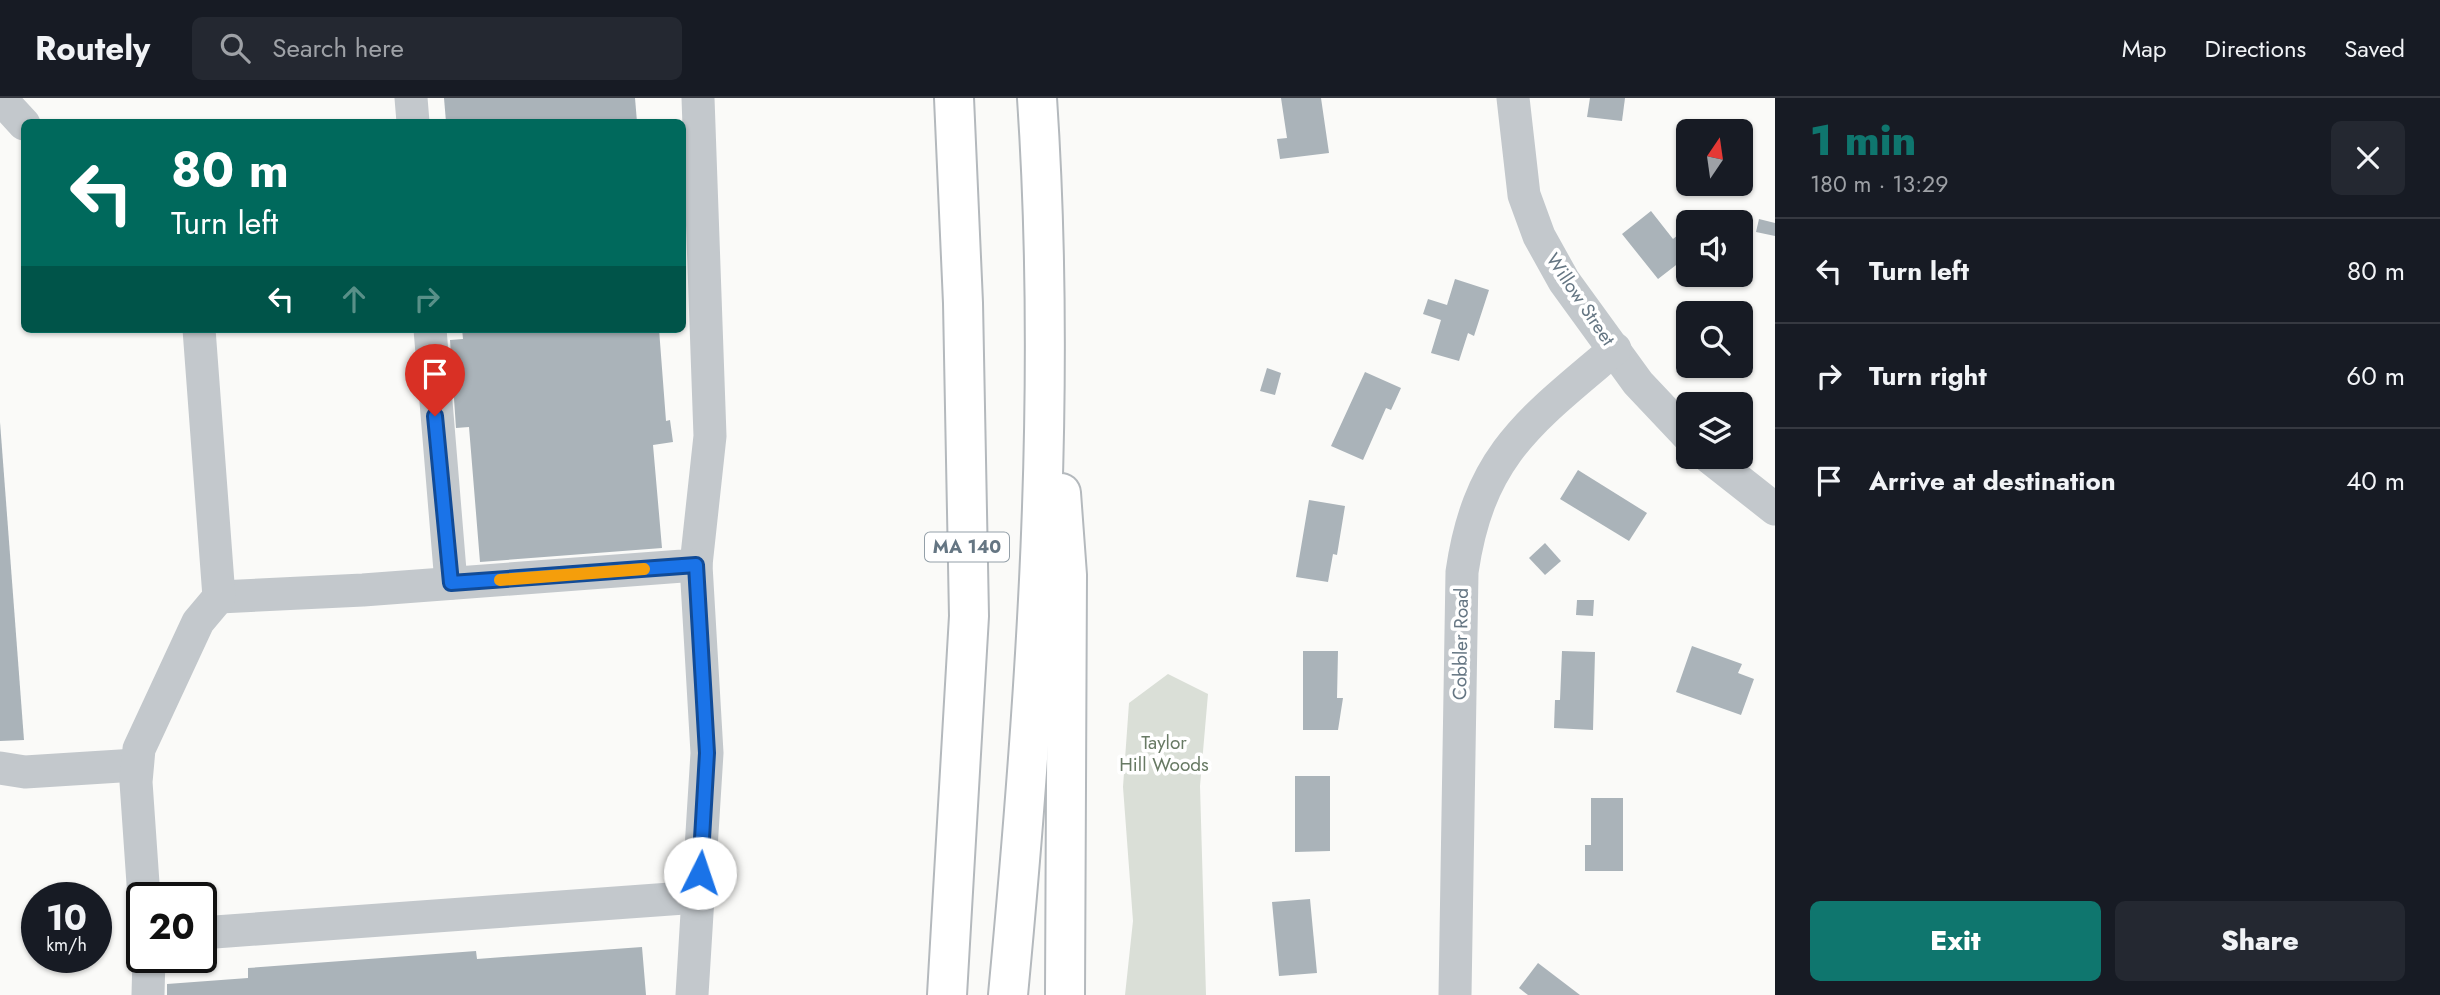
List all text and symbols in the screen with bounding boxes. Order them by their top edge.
search box [192,17,682,80]
text: Routely [35,25,150,72]
icon: search [216,29,254,67]
text: Search here [272,29,404,67]
text: Map [2122,31,2167,66]
text: Directions [2205,31,2306,66]
text: Saved [2344,31,2405,66]
text: 1 min [1810,110,1916,171]
north arrow [1676,119,1754,196]
map controls [1676,119,1753,469]
button: close [2331,121,2405,195]
text: 80 m [171,135,289,205]
icon: left [56,147,147,238]
text: 180 m · 13:29 [1810,167,1948,201]
text: Turn left [171,200,278,246]
button: sound [1676,210,1753,287]
street label: Willow Street [1540,248,1622,351]
icon: left [1810,252,1848,290]
text: Turn left [1869,252,1969,290]
text: 80 m [2347,252,2405,290]
icon: left [262,280,300,318]
icon: ahead [335,280,373,318]
icon: right [408,280,446,318]
button: search [1676,301,1753,378]
pin [405,344,465,416]
icon: arrive [416,355,454,393]
icon: right [1810,357,1848,395]
text: Turn right [1869,357,1987,395]
text: 60 m [2346,357,2405,395]
button: layers [1676,392,1753,469]
icon: arrive [1810,462,1848,500]
text: Arrive at destination [1869,462,2116,500]
text: 40 m [2346,462,2405,500]
road number: MA 140 [925,532,1009,561]
street label: Cobbler Road [1446,588,1475,700]
park label: Taylor Hill Woods [1119,729,1209,778]
position arrow [663,836,737,910]
speed limit sign: 20 [126,882,217,973]
text: 10 [46,893,87,943]
button: Exit [1810,901,2101,981]
button: Share [2115,901,2405,981]
text: km/h [46,932,87,958]

